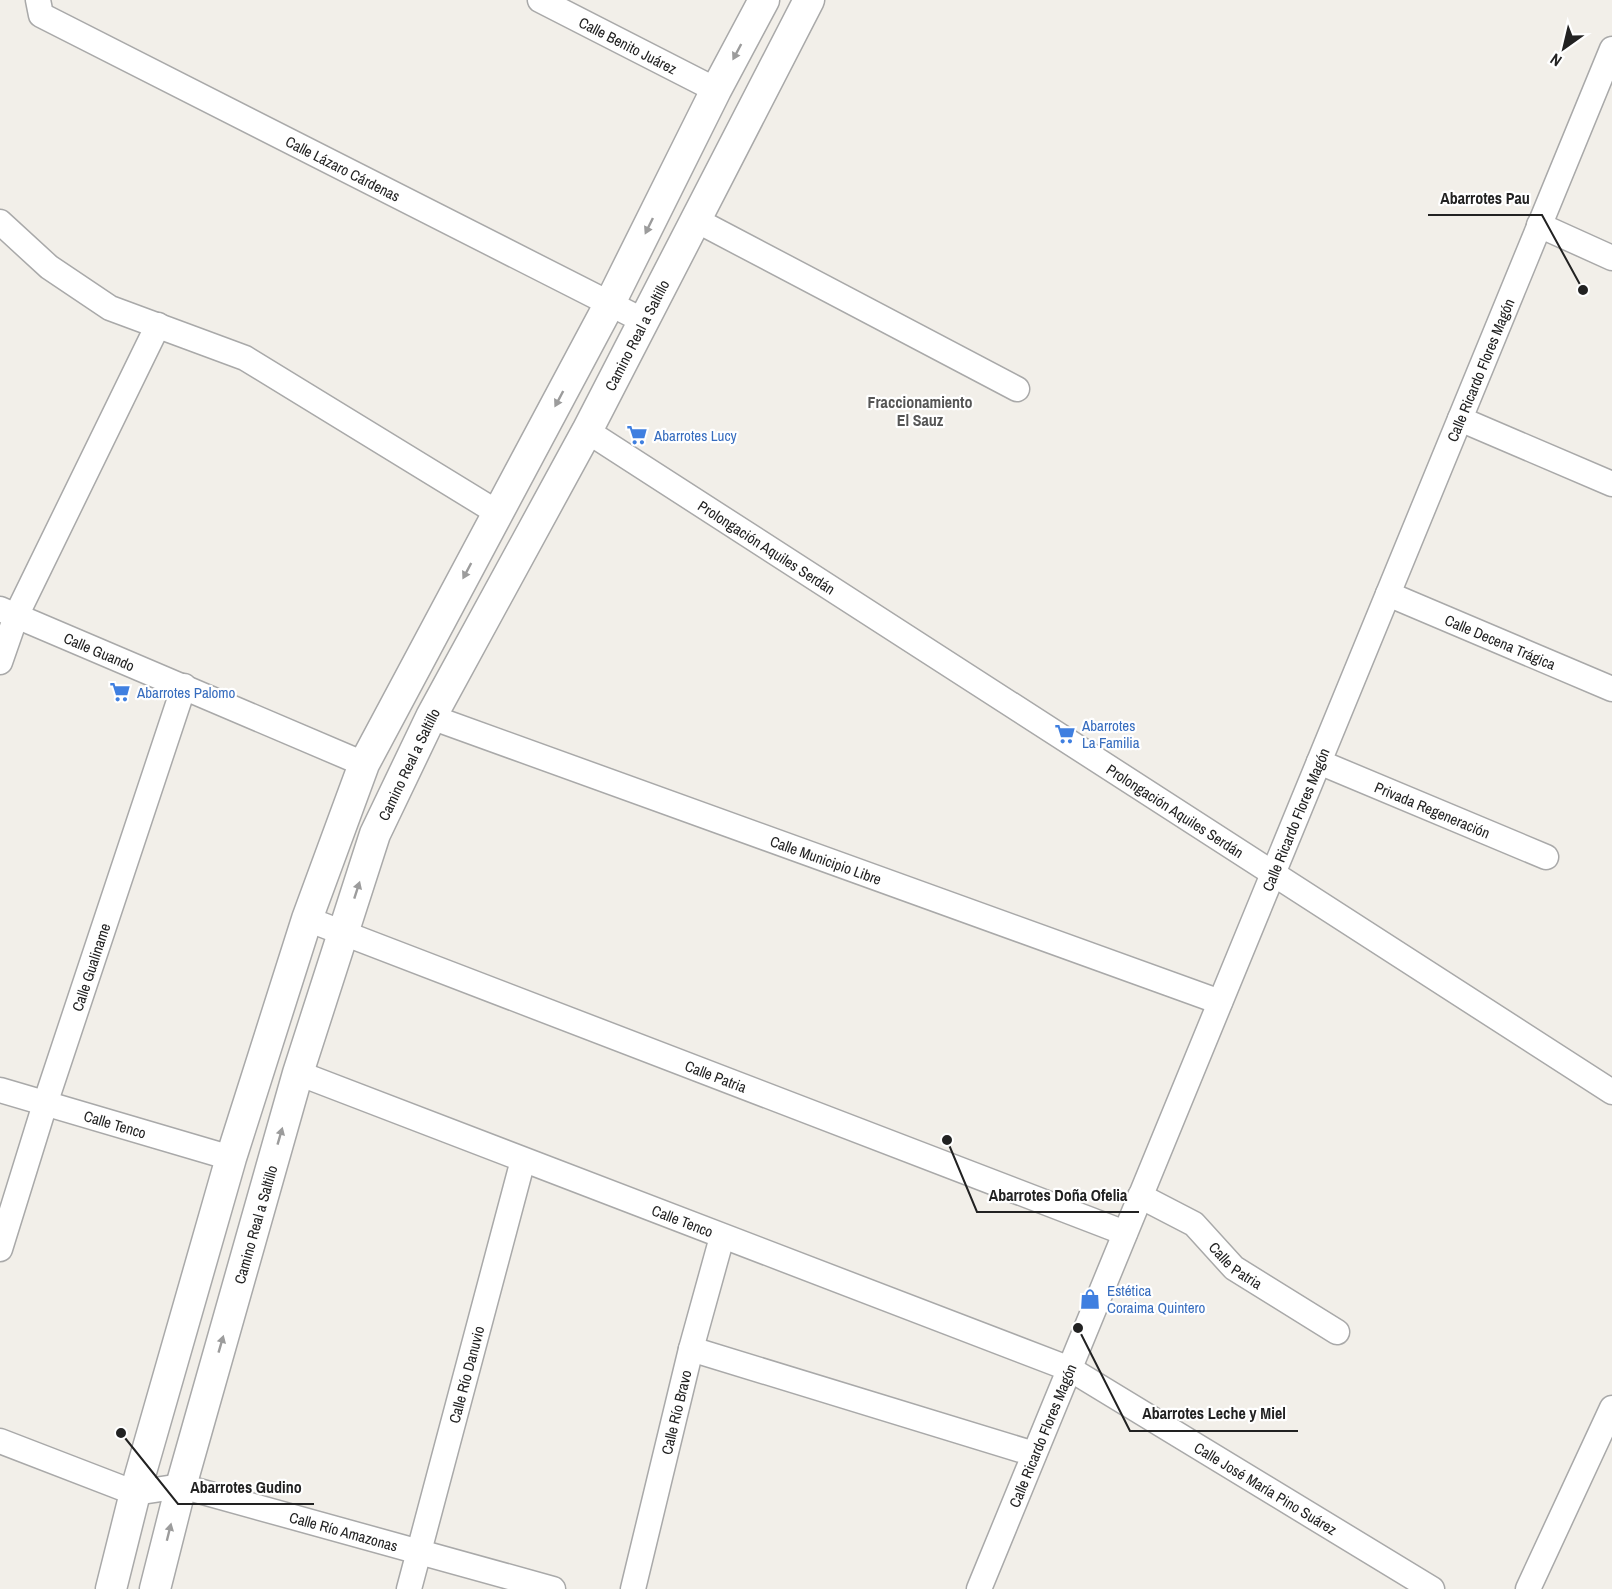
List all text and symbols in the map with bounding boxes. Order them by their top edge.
street label: Calle Benito Juárez [576,11,681,79]
north arrow [1534,18,1594,78]
one-way arrow [732,43,742,60]
text: N [1546,49,1566,72]
street label: Calle Lázaro Cárdenas [282,130,404,206]
callout: Abarrotes Pau [1428,181,1542,215]
text: Abarrotes Pau [1440,187,1530,209]
one-way arrow [644,217,654,234]
street label: Camino Real a Saltillo [599,276,674,394]
street label: Calle Ricardo Flores Magón [1441,295,1519,445]
one-way arrow [554,390,564,407]
district label: Fraccionamiento El Sauz [868,391,973,431]
supermarket icon: Abarrotes Lucy [625,423,649,447]
place label: Abarrotes Lucy [653,425,738,446]
street label: Prolongación Aquiles Serdán [694,495,840,599]
one-way arrow [462,562,472,579]
street label: Calle Decena Trágica [1442,609,1559,674]
street label: Calle Guando [61,627,138,676]
supermarket icon: Abarrotes Palomo [108,680,132,704]
place label: Abarrotes Palomo [136,682,236,703]
street label: Camino Real a Saltillo [373,704,445,824]
place label: Abarrotes La Familia [1081,715,1140,753]
supermarket icon: Abarrotes La Familia [1053,722,1077,746]
street label: Calle Ricardo Flores Magón [1256,745,1334,894]
street label: Prolongación Aquiles Serdán [1103,758,1248,862]
street label: Privada Regeneración [1372,776,1493,843]
street label: Calle Municipio Libre [767,830,885,889]
one-way arrow [353,881,363,899]
street label: Calle Gualiname [66,920,115,1014]
street label: Calle Patria [682,1055,750,1097]
street label: Calle Tenco [81,1105,149,1143]
one-way arrow [276,1127,285,1145]
street label: Camino Real a Saltillo [228,1163,282,1286]
callout: Abarrotes Doña Ofelia [977,1178,1139,1212]
text: Abarrotes Doña Ofelia [989,1184,1128,1206]
street label: Calle Tenco [649,1199,717,1242]
street label: Calle Patria [1204,1237,1267,1294]
place label: Estética Coraima Quintero [1107,1280,1206,1318]
shop icon: Estética Coraima Quintero [1078,1287,1102,1311]
street label: Calle Río Danuvio [443,1323,489,1425]
one-way arrow [217,1335,226,1353]
street label: Calle Ricardo Flores Magón [1003,1361,1081,1510]
street label: Calle Río Bravo [655,1368,696,1456]
callout: Abarrotes Leche y Miel [1130,1397,1298,1431]
text: Abarrotes Leche y Miel [1142,1402,1286,1424]
street label: Calle José María Pino Suárez [1191,1437,1341,1539]
callout: Abarrotes Gudino [178,1470,314,1504]
text: Abarrotes Gudino [190,1476,302,1498]
street label: Calle Río Amazonas [287,1506,400,1556]
one-way arrow [165,1523,175,1541]

